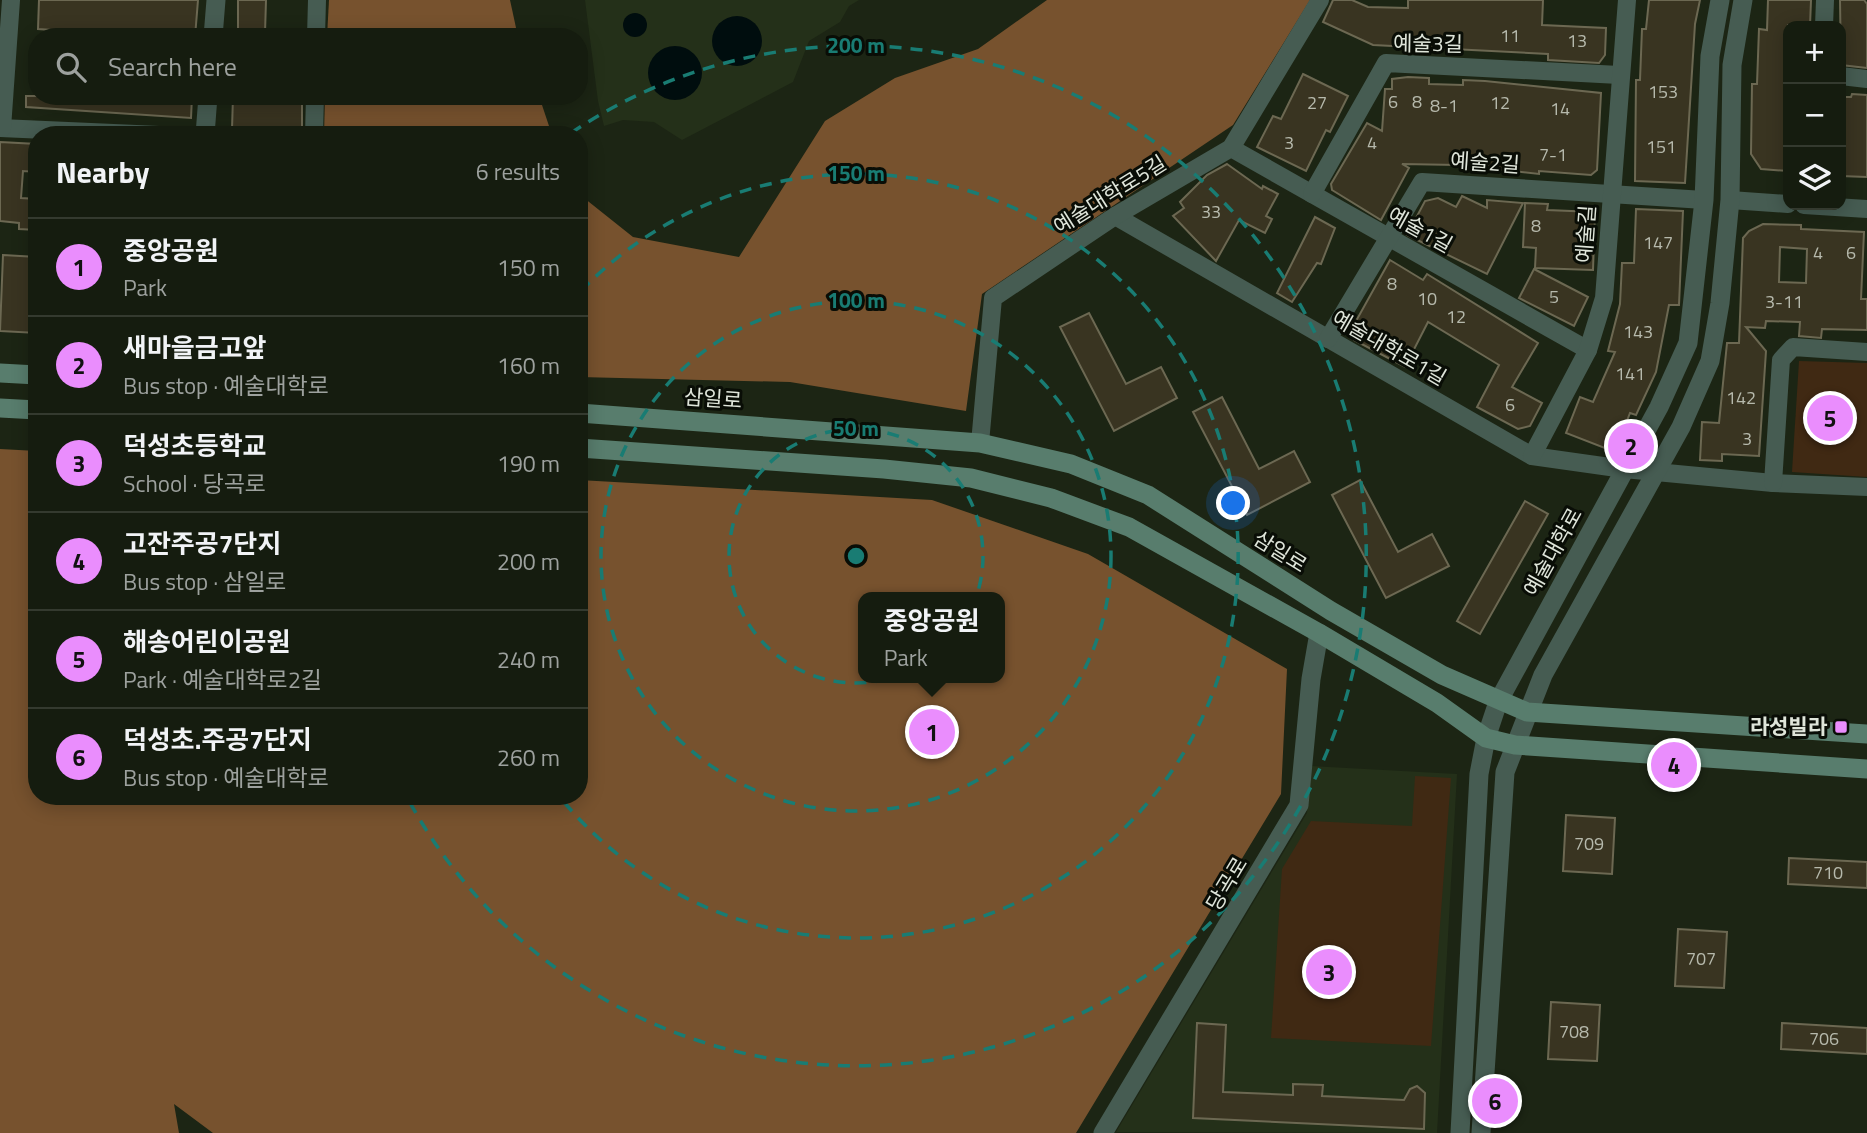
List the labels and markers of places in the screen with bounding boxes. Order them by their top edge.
pin: 5 [1807,392,1853,444]
pin: 2 [1608,420,1654,472]
centre of rings [844,544,868,568]
pin: 1 [909,706,955,758]
place label: 라성빌라 [1750,710,1828,742]
marker: 라성빌라 [1833,719,1849,735]
pin: 4 [1651,739,1697,791]
pin: 3 [1306,946,1352,998]
pin: 6 [1472,1075,1518,1127]

